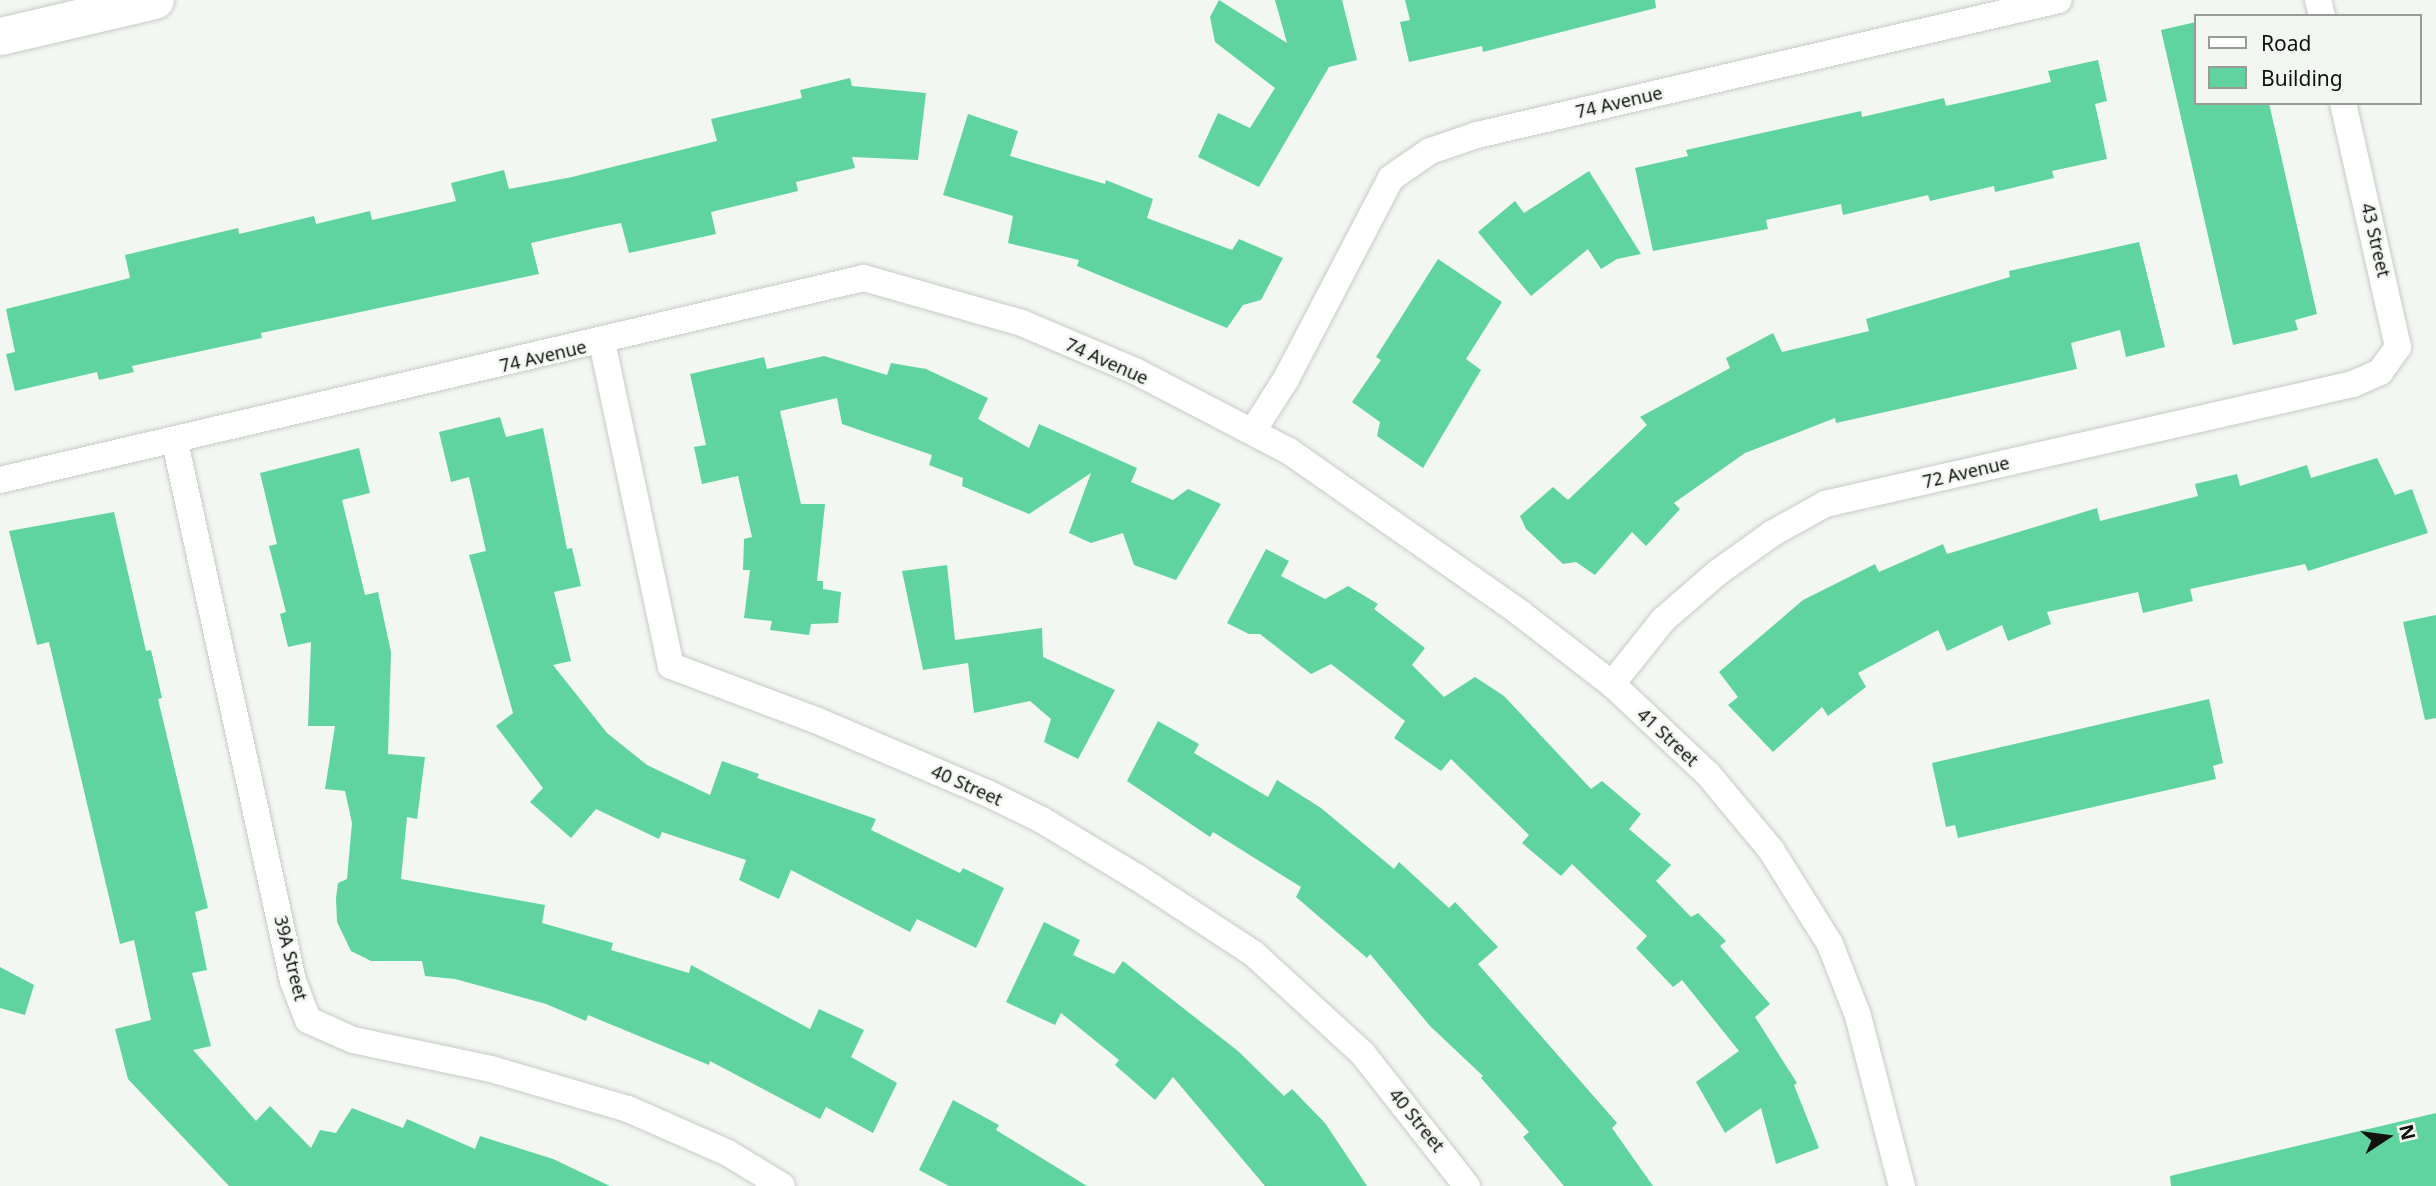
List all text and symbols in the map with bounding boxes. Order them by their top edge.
legend [2194,14,2422,105]
text: Road [2261,29,2311,57]
text: Building [2261,64,2343,92]
street label: 74 Avenue [1573,82,1665,122]
street label: 43 Street [2357,201,2395,279]
street label: 74 Avenue [1062,333,1152,389]
street label: 74 Avenue [497,336,589,376]
street label: 72 Avenue [1920,452,2012,492]
street label: 41 Street [1633,703,1703,771]
street label: 40 Street [928,760,1006,810]
street label: 39A Street [270,913,312,1003]
street label: 40 Street [1385,1084,1449,1156]
north arrow [2352,1102,2422,1172]
text: N [2393,1122,2422,1143]

